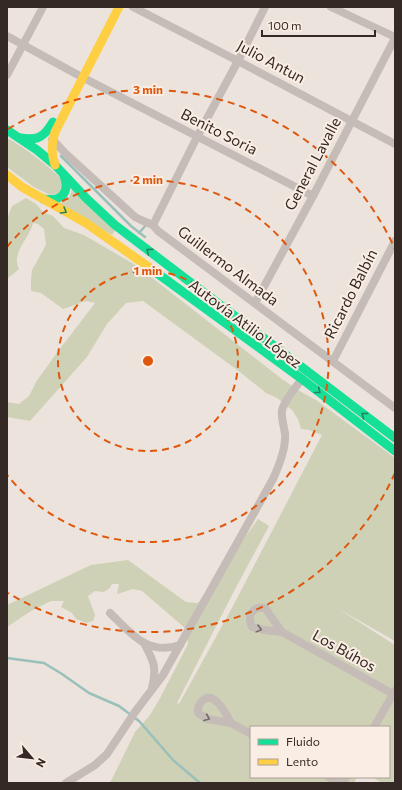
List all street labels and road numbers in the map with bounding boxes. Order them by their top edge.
street label: Julio Antun [234,36,309,87]
street label: Benito Soria [178,104,261,158]
street label: General Lavalle [280,114,344,213]
street label: Guillermo Almada [175,222,282,309]
street label: Ricardo Balbín [320,246,380,341]
street label: Autovía Atilio López [186,275,306,372]
street label: Los Búhos [310,625,379,675]

